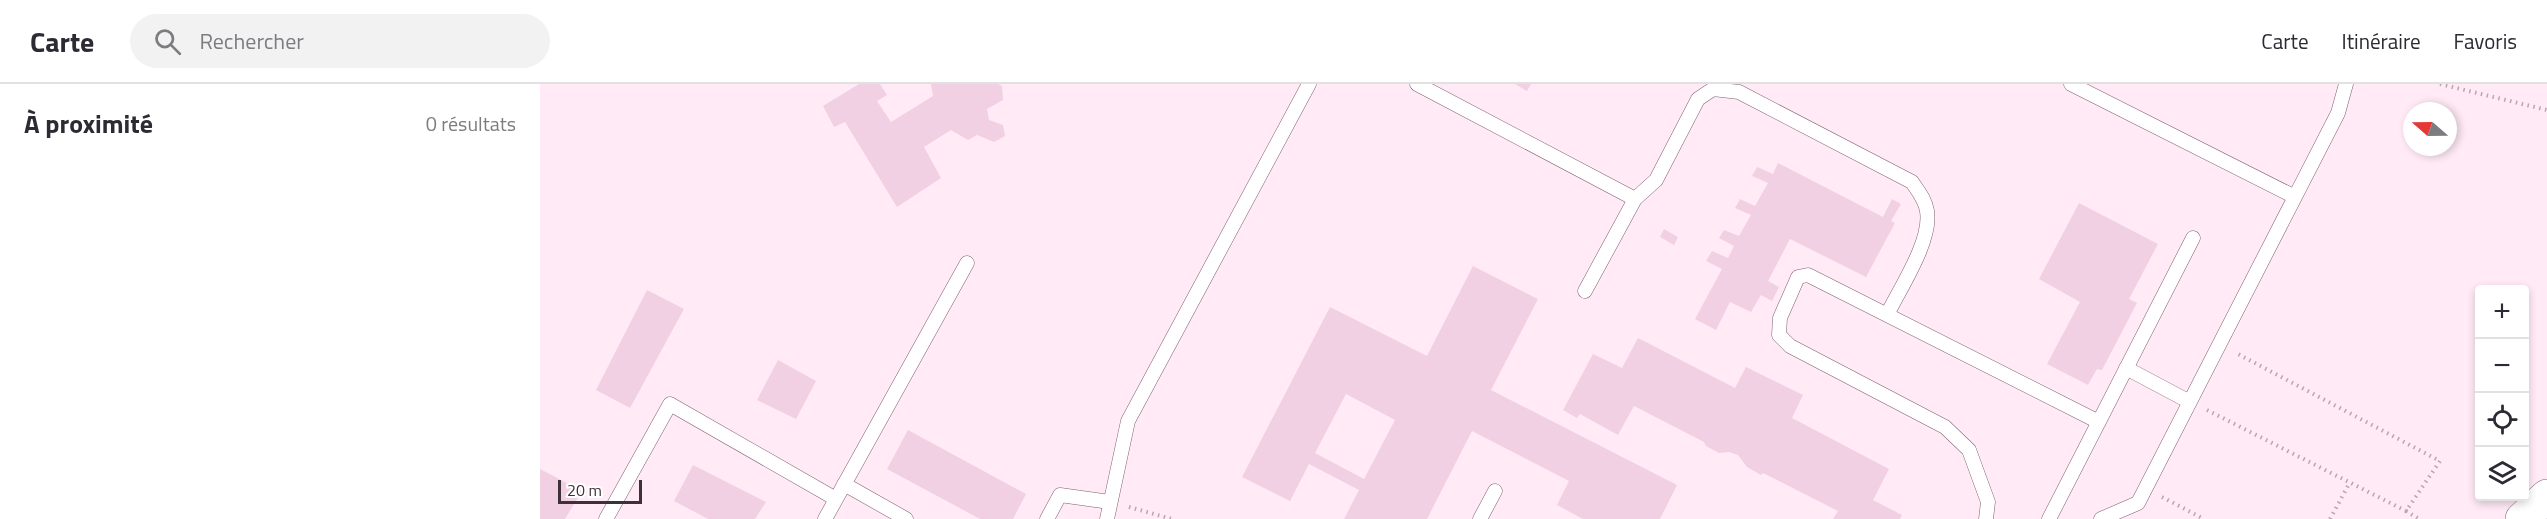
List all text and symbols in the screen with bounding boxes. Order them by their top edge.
search box [130,14,550,68]
text: Carte [30,20,94,63]
text: Rechercher [199,24,304,58]
icon: search [151,25,184,58]
text: Carte [2261,25,2309,57]
text: Itinéraire [2342,25,2421,57]
text: Favoris [2454,25,2517,57]
north arrow [2403,102,2457,156]
text: À proximité [24,104,153,143]
text: 0 résultats [426,108,516,139]
map controls [2475,285,2529,501]
button: + [2475,285,2529,339]
button: − [2475,339,2529,393]
button: locate [2475,393,2529,447]
button: layers [2475,447,2529,501]
scale bar [558,477,642,504]
text: 20 m [567,478,602,502]

